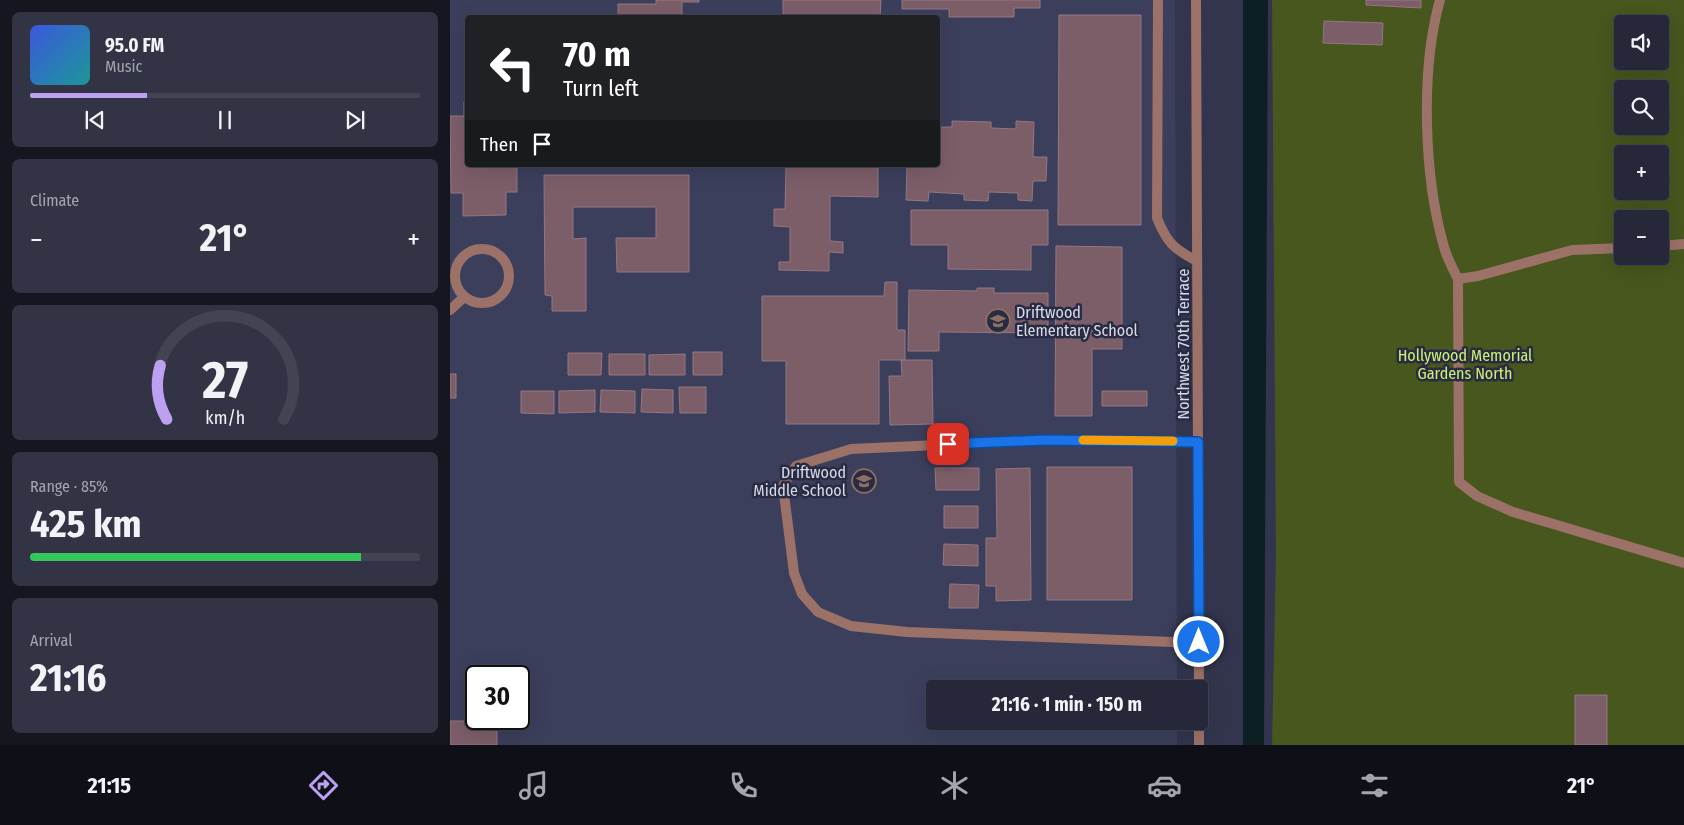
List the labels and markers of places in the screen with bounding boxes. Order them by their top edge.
place label: Driftwood Elementary School [1016,303,1138,340]
school or university icon: Driftwood Elementary School [985,308,1011,334]
pin [927,423,969,465]
place label: Driftwood Middle School [753,463,846,500]
school or university icon: Driftwood Middle School [851,468,877,494]

